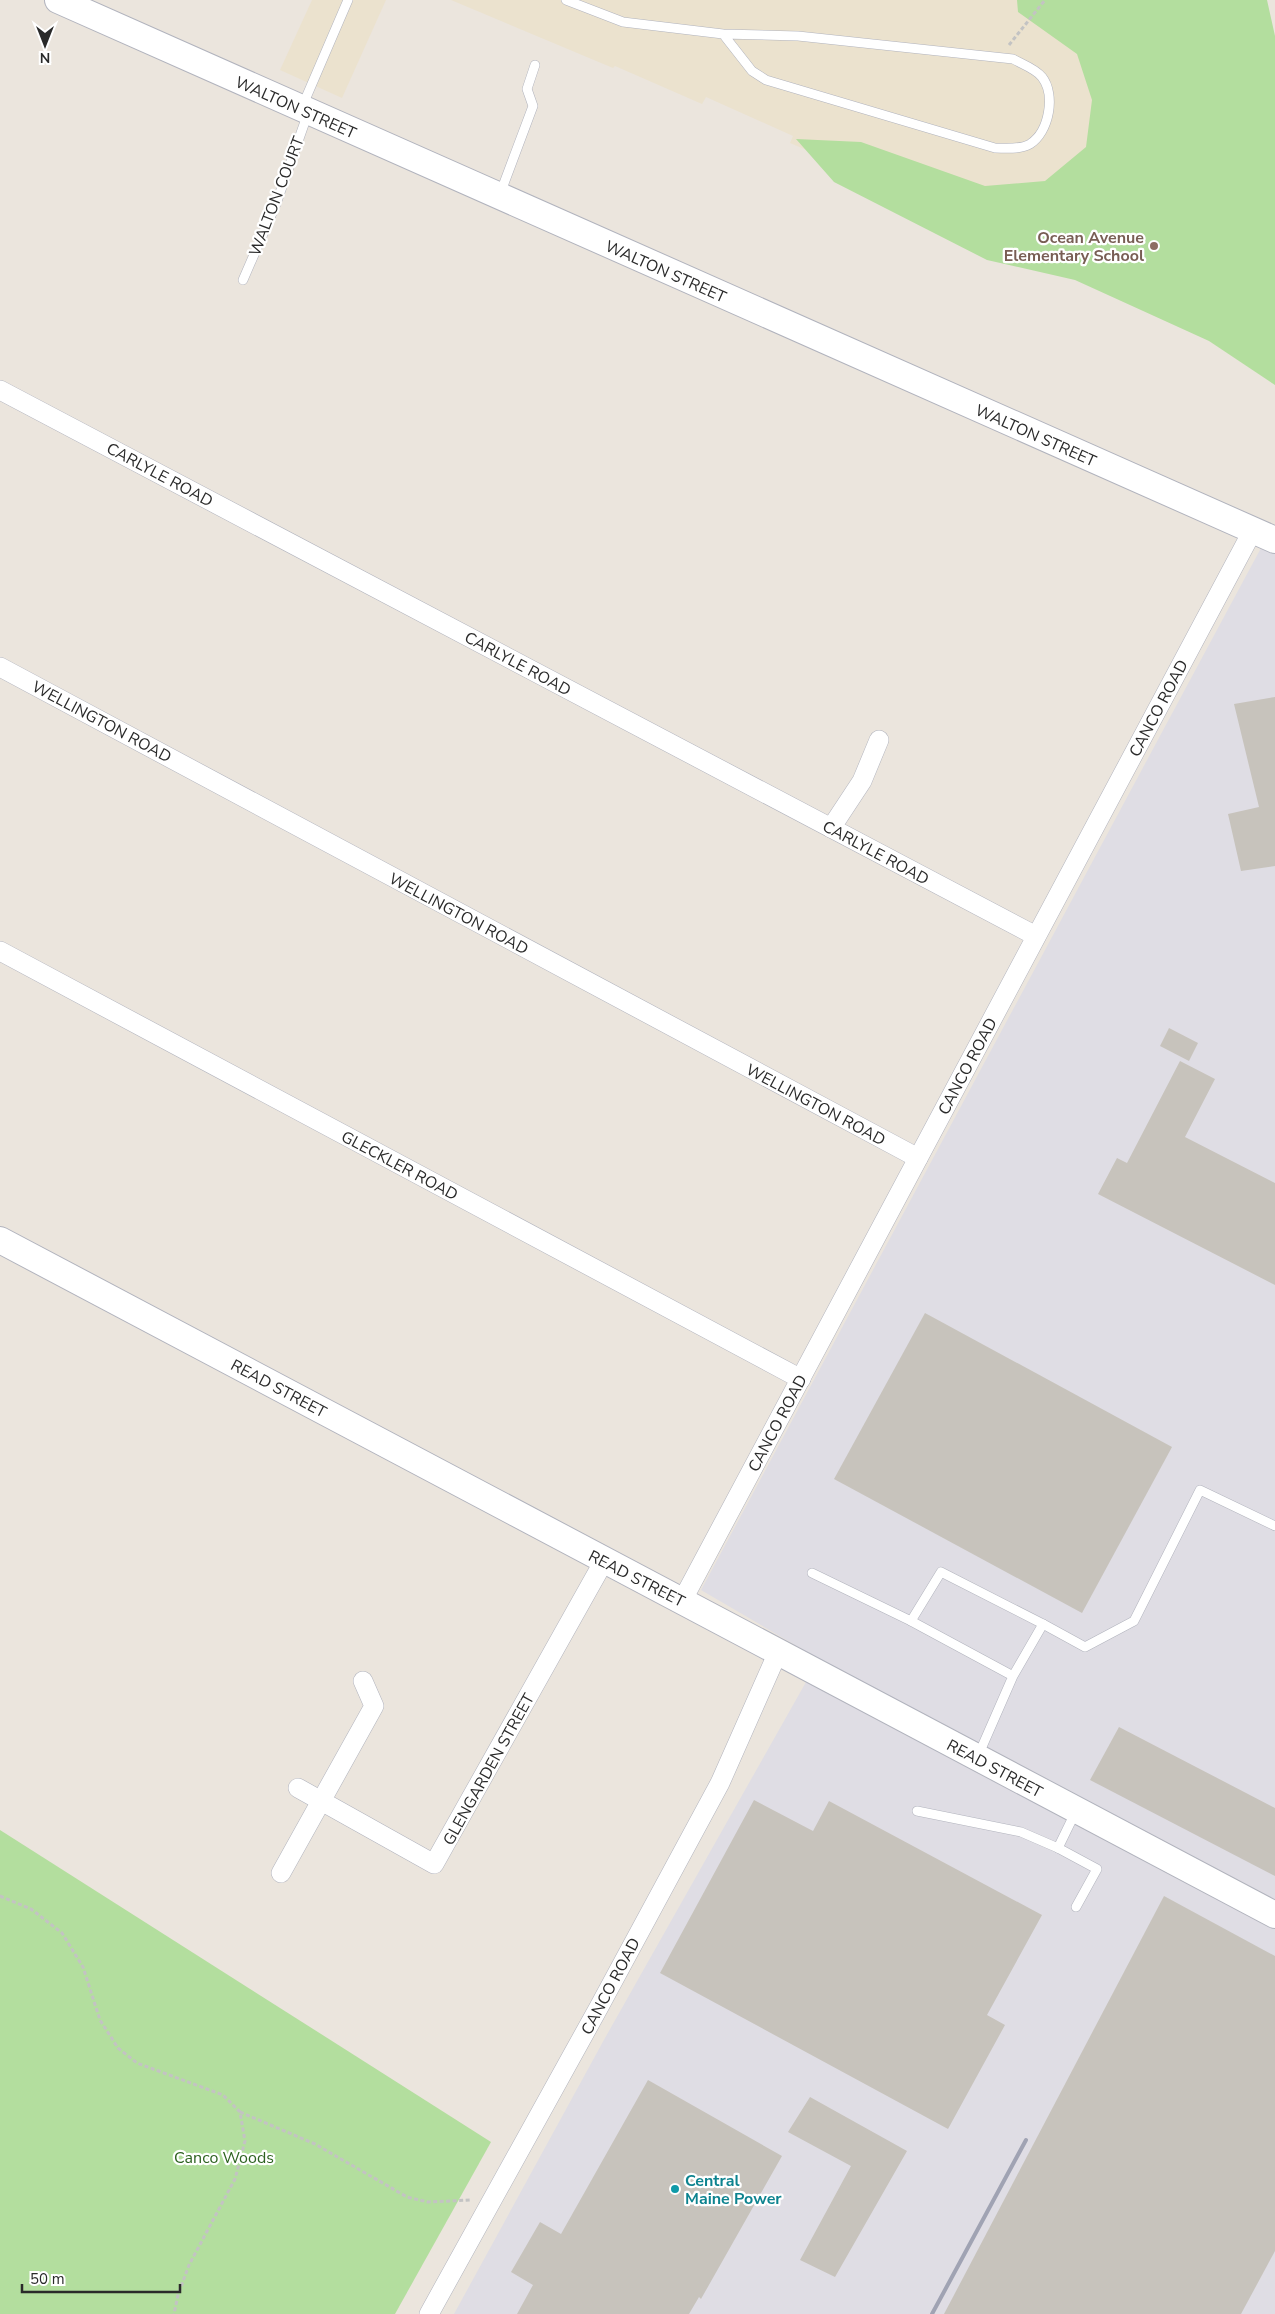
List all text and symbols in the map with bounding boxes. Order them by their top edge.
north arrow [20,20,70,70]
text: N [40,48,50,67]
street label: WALTON STREET [232,71,360,145]
street label: WALTON COURT [244,133,310,259]
place label: Ocean Avenue Elementary School [1004,227,1144,267]
street label: WALTON STREET [602,235,730,309]
marker: Ocean Avenue Elementary School [1148,240,1160,252]
street label: WALTON STREET [972,399,1100,473]
street label: CARLYLE ROAD [102,438,217,512]
street label: CARLYLE ROAD [460,627,575,701]
street label: CANCO ROAD [1124,656,1194,761]
street label: WELLINGTON ROAD [28,676,175,768]
street label: CARLYLE ROAD [818,816,933,890]
street label: WELLINGTON ROAD [385,868,532,960]
street label: CANCO ROAD [933,1014,1003,1119]
street label: WELLINGTON ROAD [742,1059,889,1151]
street label: GLECKLER ROAD [337,1126,462,1206]
street label: READ STREET [227,1354,331,1424]
street label: CANCO ROAD [743,1371,813,1476]
street label: READ STREET [585,1545,689,1613]
street label: GLENGARDEN STREET [438,1689,540,1849]
street label: READ STREET [943,1734,1047,1804]
street label: CANCO ROAD [576,1934,646,2039]
park label: Canco Woods [174,2147,274,2169]
place label: Central Maine Power [685,2170,782,2210]
marker: Central Maine Power [669,2183,681,2195]
scale bar [22,2262,180,2294]
text: 50 m [30,2269,65,2289]

